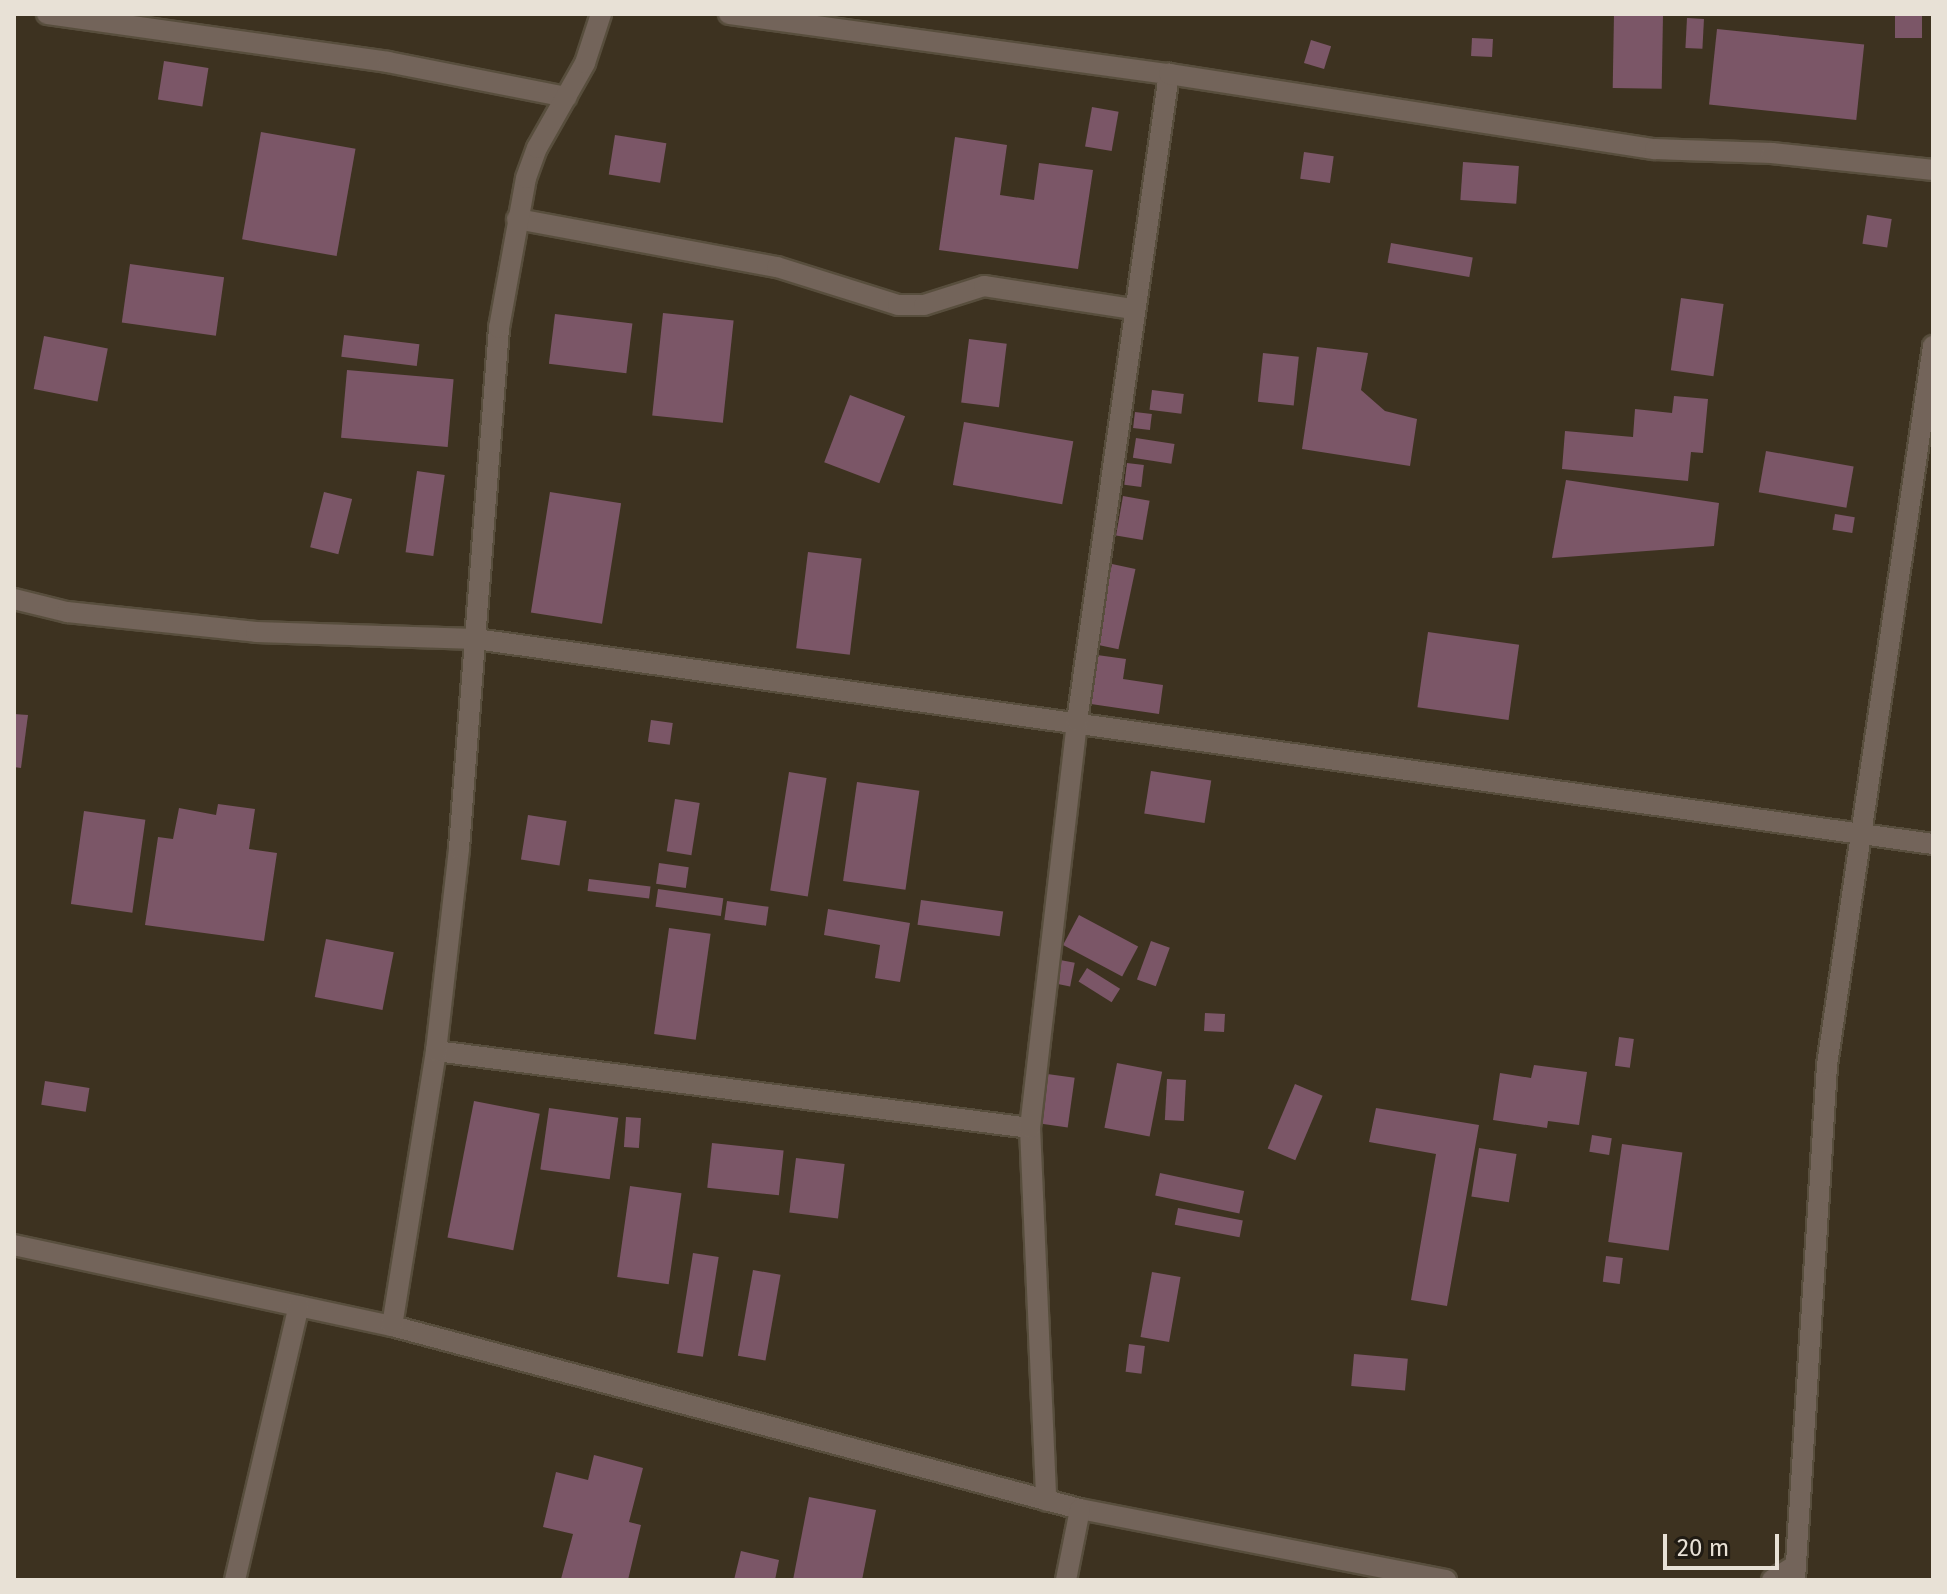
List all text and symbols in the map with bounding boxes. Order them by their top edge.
scale bar [1667,1518,1783,1568]
text: 20 m [1677,1534,1729,1562]

